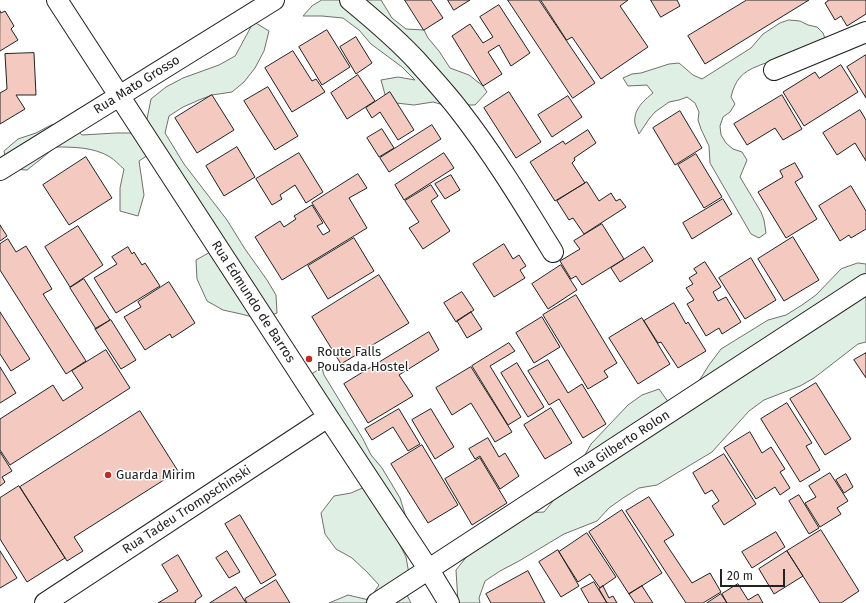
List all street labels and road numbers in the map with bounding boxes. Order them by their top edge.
street label: Rua Mato Grosso [91,52,183,118]
street label: Rua Edmundo de Barros [208,238,298,366]
street label: Rua Gilberto Rolon [571,407,673,481]
street label: Rua Tadeu Trompschinski [120,463,254,557]

